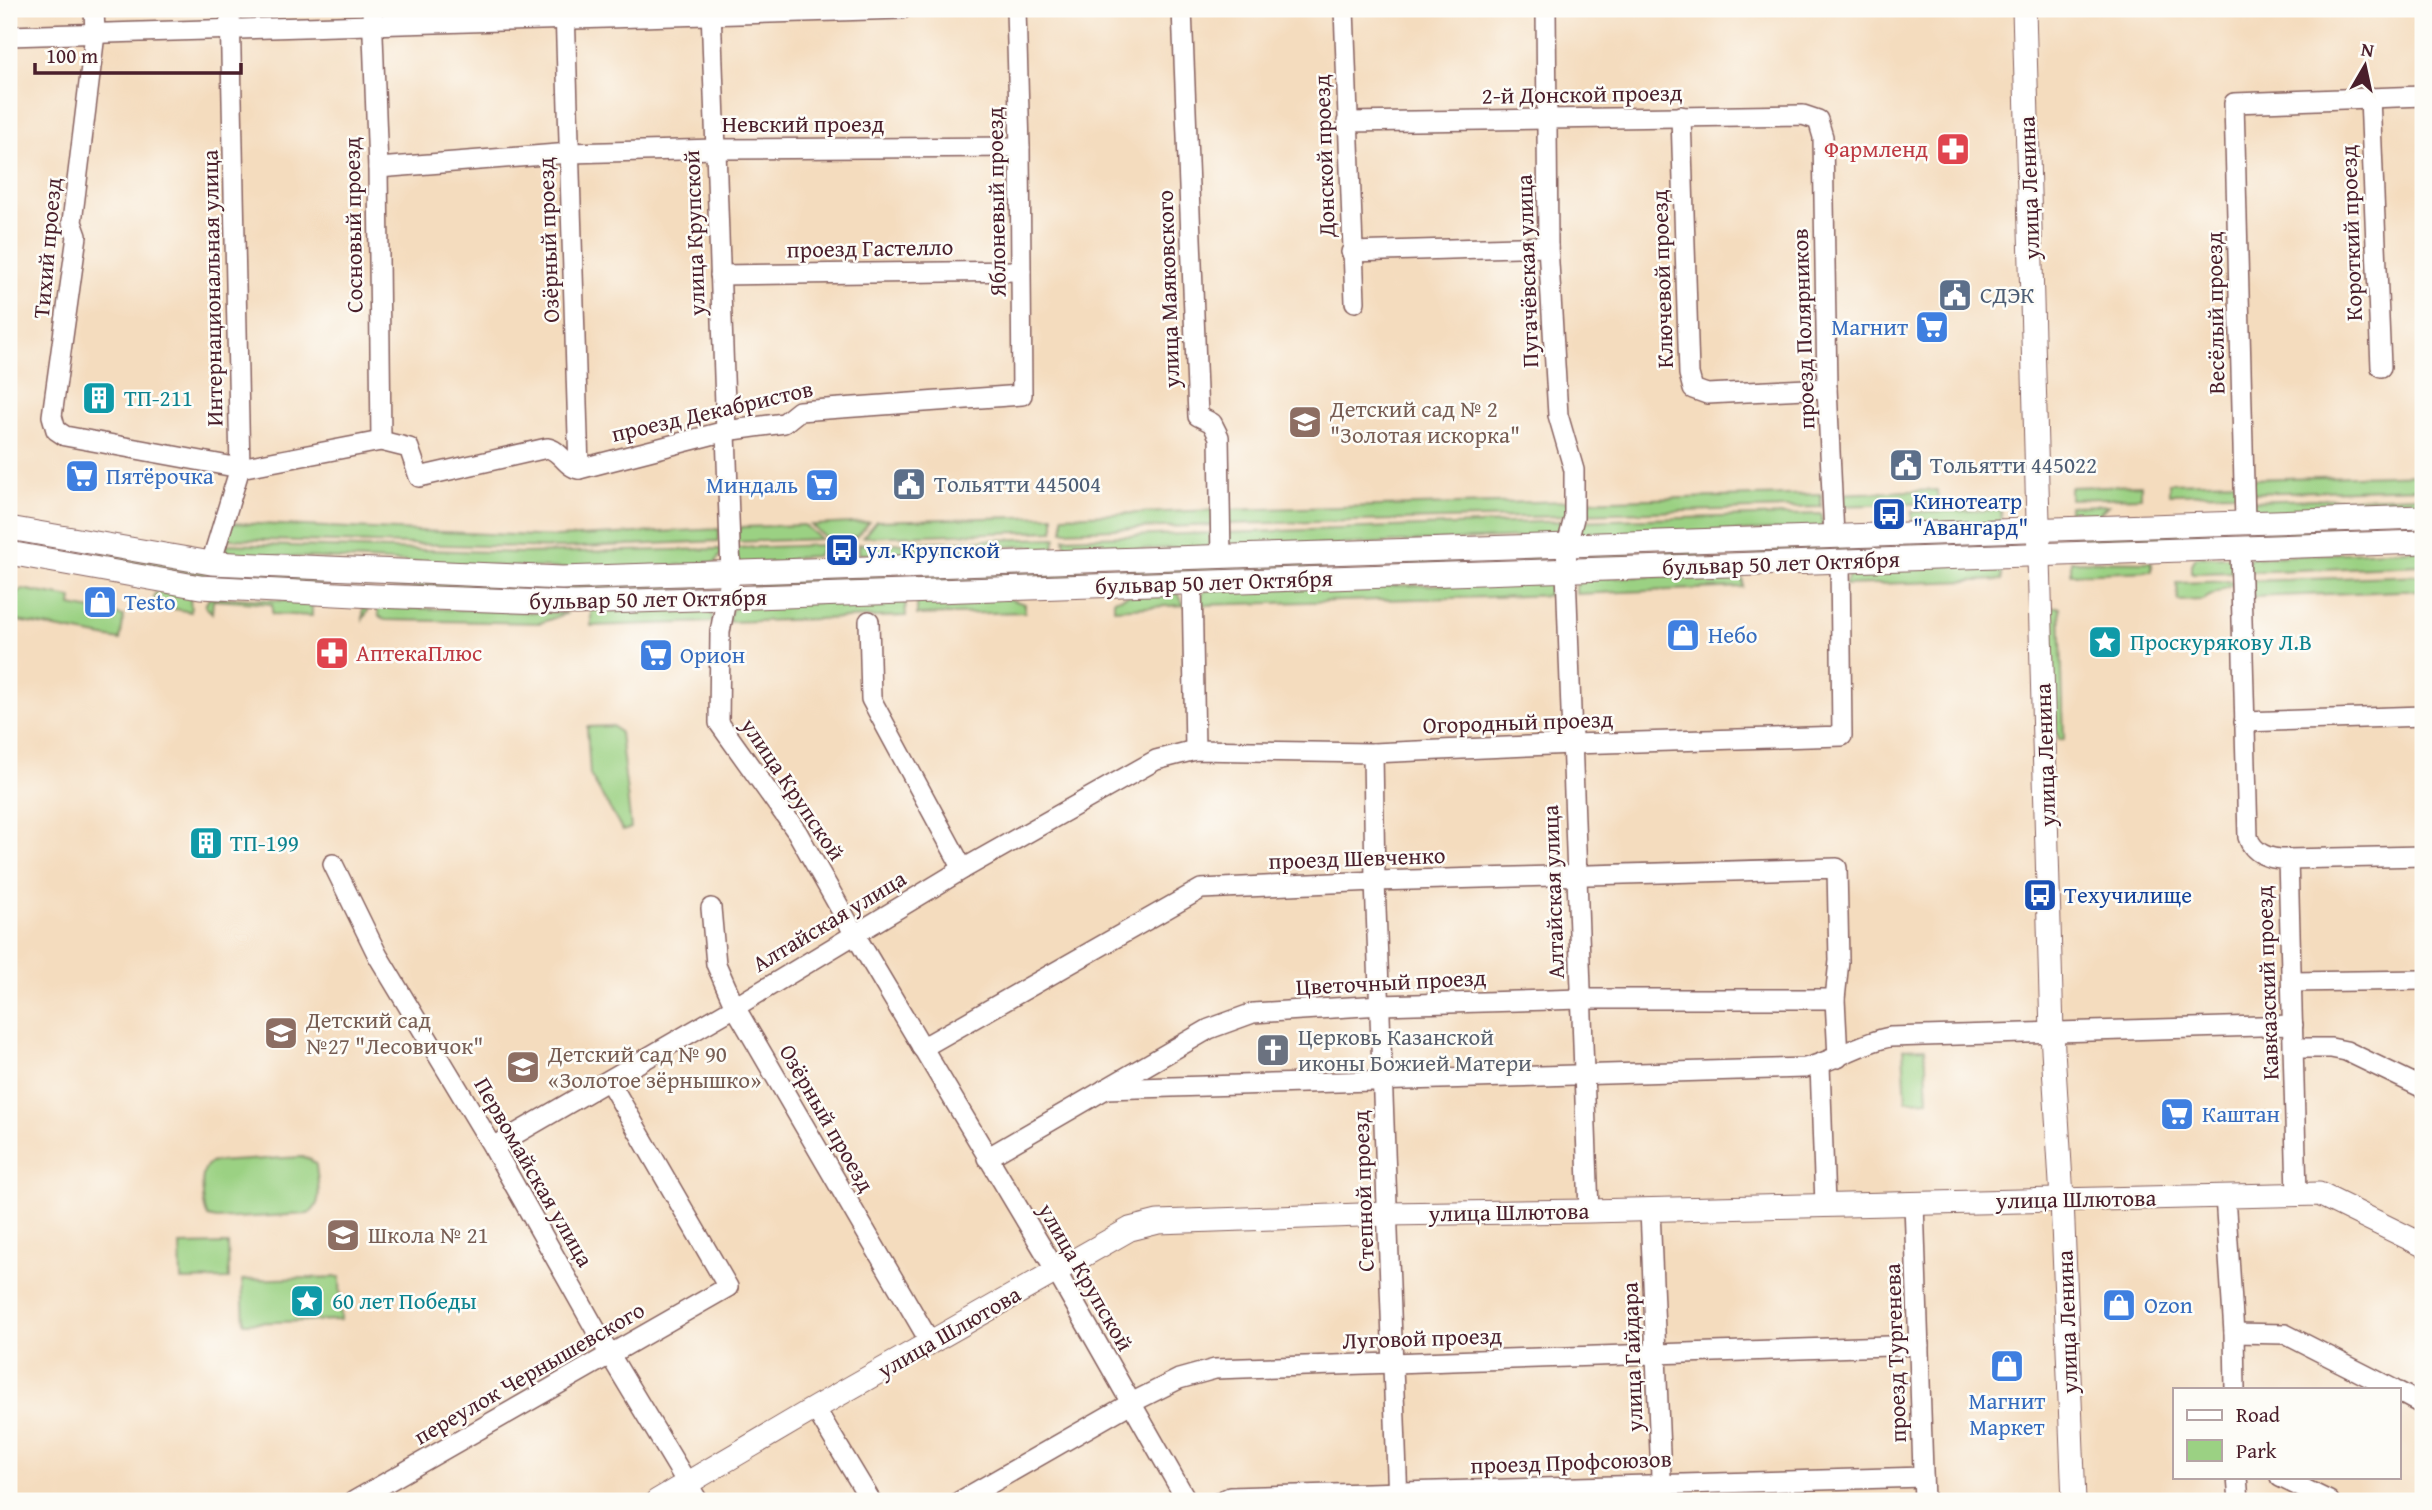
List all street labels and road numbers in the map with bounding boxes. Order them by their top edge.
street label: Донской проезд [1304,74,1343,239]
street label: 2-й Донской проезд [1481,75,1683,112]
street label: Яблоневый проезд [977,106,1014,298]
street label: Невский проезд [722,107,885,140]
street label: улица Ленина [2009,116,2048,261]
street label: Сосновый проезд [334,136,371,313]
street label: Короткий проезд [2331,144,2370,322]
street label: Интернациональная улица [193,149,230,427]
street label: улица Крупской [674,149,713,318]
street label: Озёрный проезд [528,156,567,323]
street label: Пугачёвская улица [1507,174,1546,368]
street label: Тихий проезд [24,176,69,320]
street label: улица Маяковского [1148,189,1187,390]
street label: Ключевой проезд [1642,189,1681,369]
street label: проезд Полярников [1783,228,1822,430]
street label: проезд Гастелло [786,230,954,265]
street label: Весёлый проезд [2197,231,2232,395]
street label: проезд Декабристов [608,371,816,450]
street label: бульвар 50 лет Октября [1661,542,1901,583]
street label: бульвар 50 лет Октября [1094,561,1334,602]
street label: бульвар 50 лет Октября [529,580,768,617]
street label: улица Ленина [2025,683,2064,828]
street label: Огородный проезд [1422,702,1614,741]
street label: улица Крупской [733,710,854,867]
street label: Алтайская улица [1533,804,1572,980]
street label: проезд Шевченко [1268,838,1446,877]
street label: Алтайская улица [746,862,912,980]
street label: Кавказский проезд [2247,885,2286,1081]
street label: Цветочный проезд [1295,960,1487,1003]
street label: Озёрный проезд [772,1038,883,1198]
street label: Первомайская улица [467,1071,602,1273]
street label: Степной проезд [1343,1109,1382,1272]
street label: улица Шлютова [1994,1181,2157,1216]
street label: улица Шлютова [1427,1194,1590,1229]
street label: улица Крупской [1030,1196,1142,1357]
street label: улица Ленина [2047,1250,2086,1395]
street label: проезд Тургенева [1875,1263,1914,1443]
street label: улица Шлютова [870,1277,1027,1387]
street label: улица Гайдара [1612,1282,1651,1433]
street label: переулок Чернышевского [407,1293,650,1452]
street label: Луговой проезд [1342,1318,1503,1357]
street label: проезд Профсоюзов [1470,1441,1672,1482]

